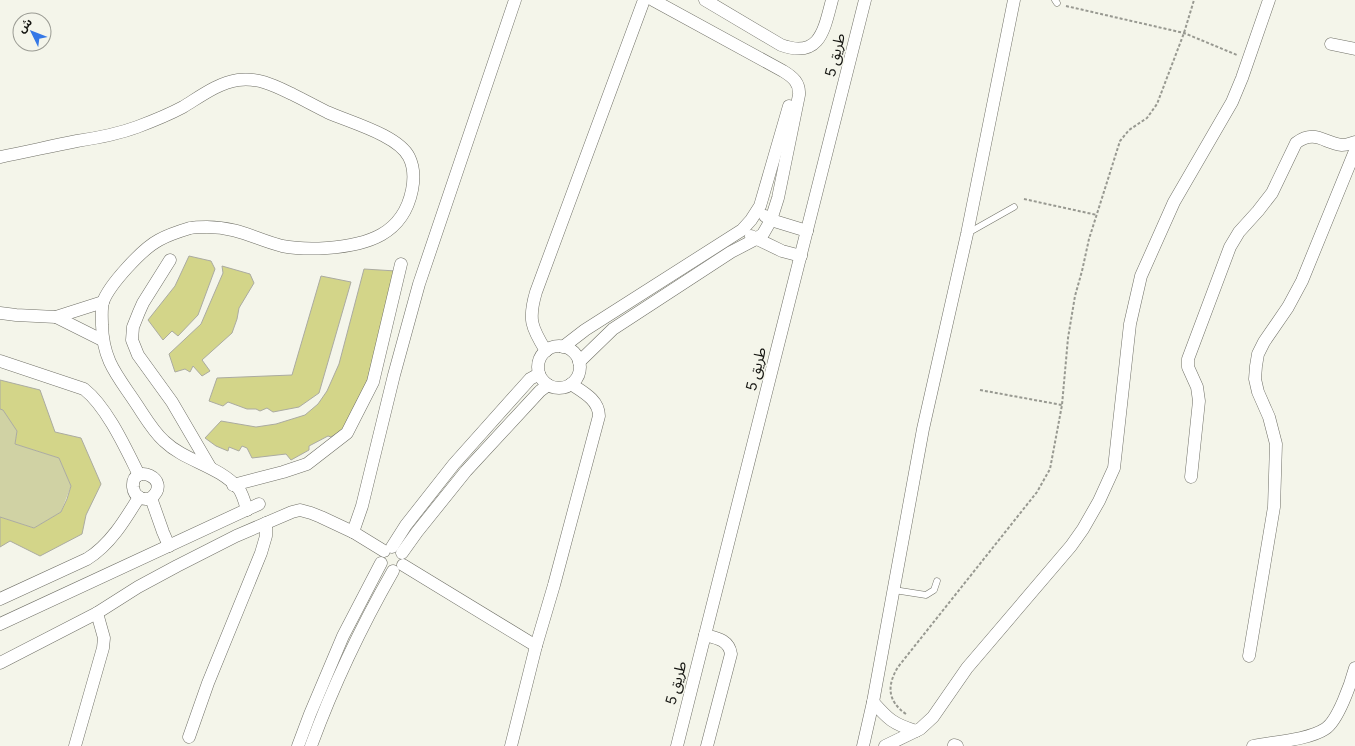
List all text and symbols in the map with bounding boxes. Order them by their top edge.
north arrow [12,12,52,52]
text: ش [15,16,35,35]
street label: طريق 5 [821,31,850,79]
street label: طريق 5 [742,345,771,393]
street label: طريق 5 [662,659,691,707]

